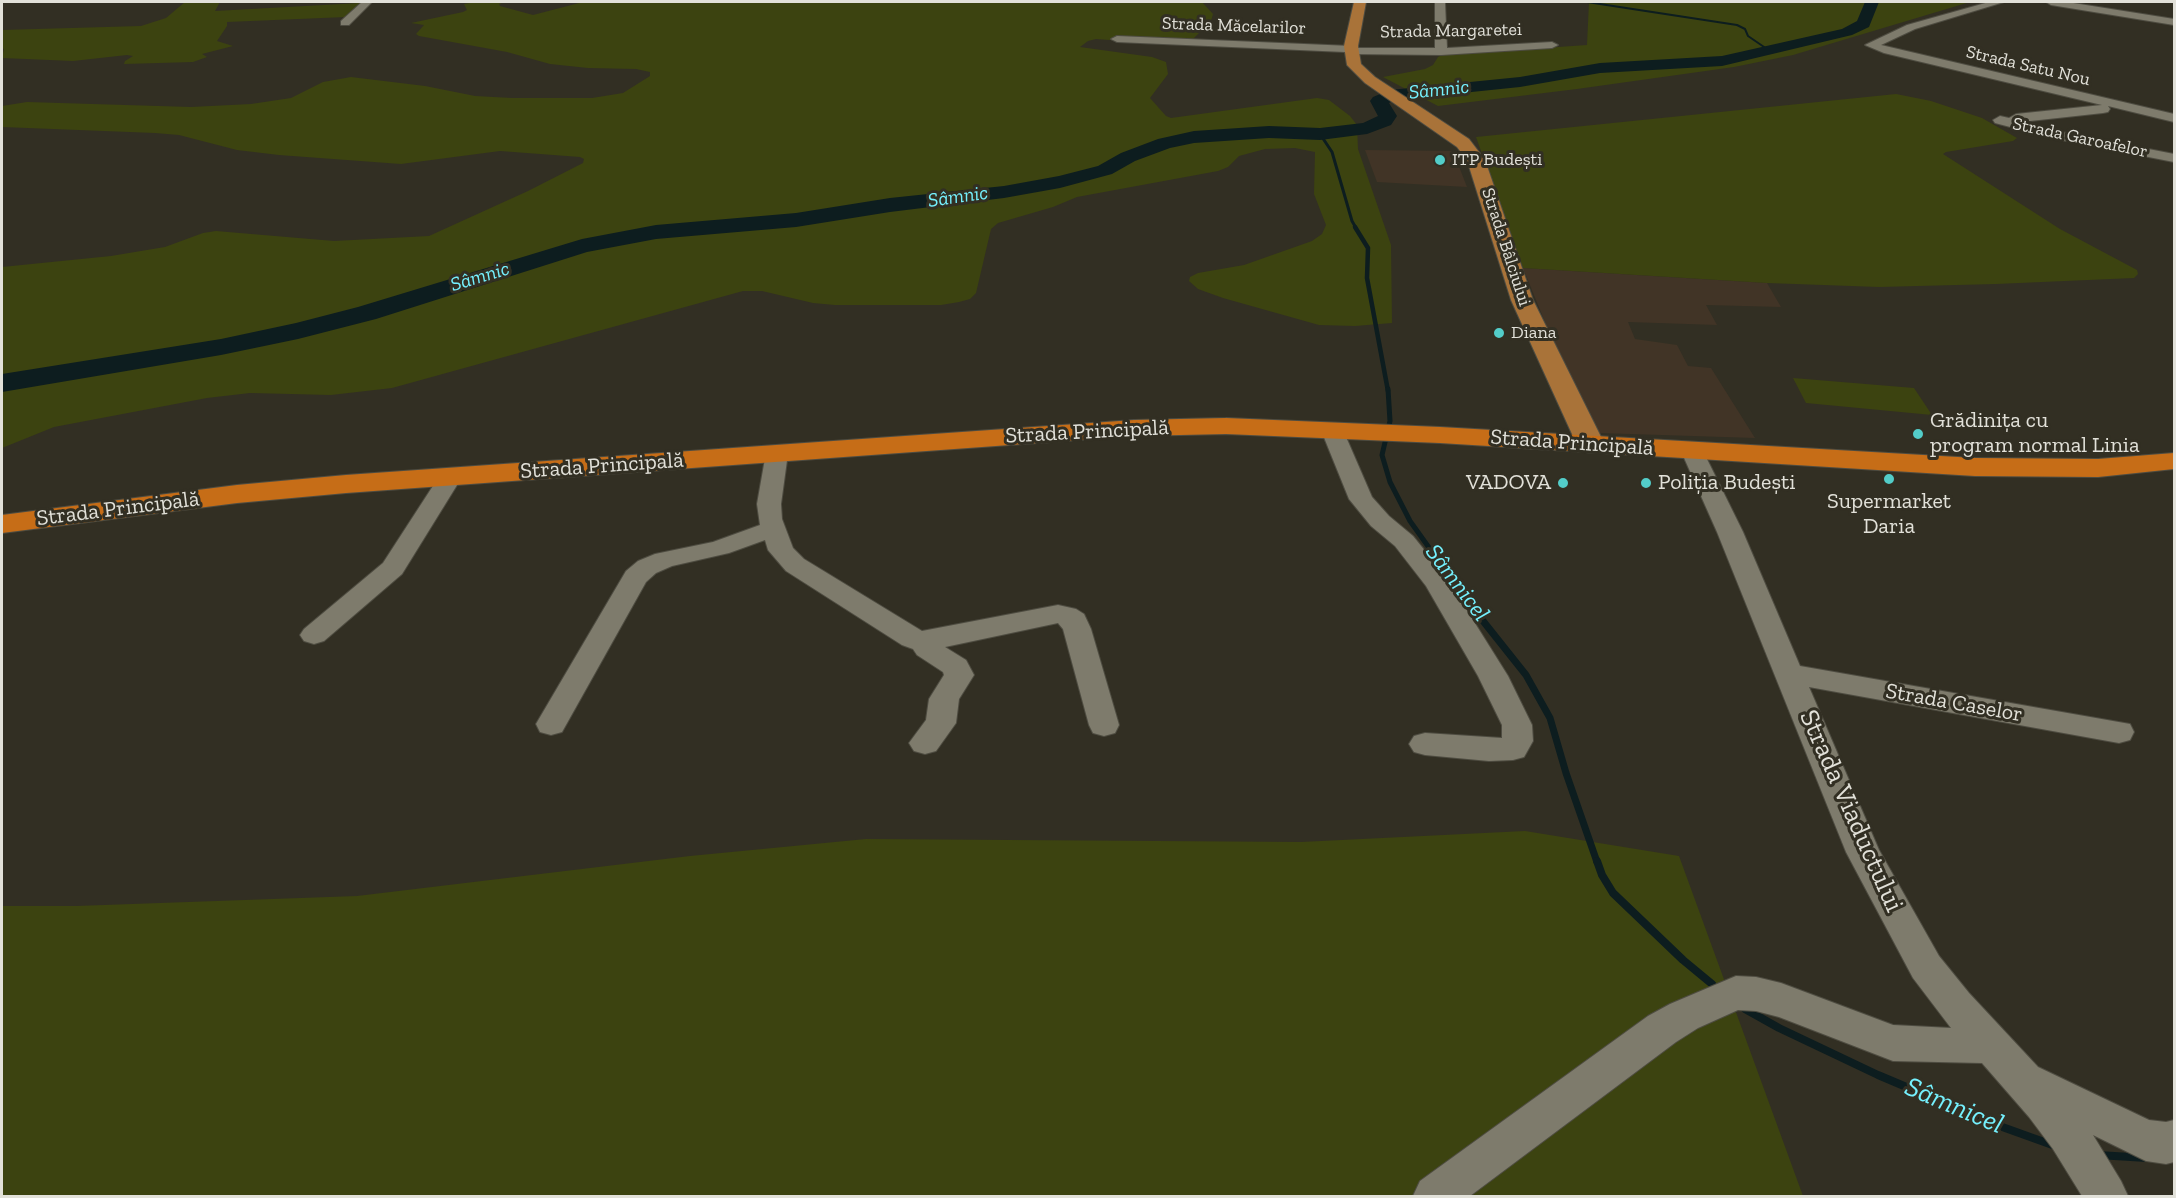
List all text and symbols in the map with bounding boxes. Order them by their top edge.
street label: Strada Măcelarilor [1162,13,1306,39]
street label: Strada Margaretei [1380,19,1522,43]
street label: Strada Satu Nou [1964,41,2092,91]
water label: Sâmnic [1408,75,1470,105]
street label: Strada Garoafelor [2011,113,2149,163]
place label: ITP Budești [1452,149,1542,171]
marker: ITP Budești [1433,153,1447,167]
water label: Sâmnic [926,181,990,213]
street label: Strada Bâlciului [1477,185,1535,309]
water label: Sâmnic [447,257,513,297]
place label: Diana [1511,322,1556,344]
marker: Diana [1492,326,1506,340]
place label: Grădinița cu program normal Linia [1930,408,2140,460]
street label: Strada Principală [1005,415,1169,449]
street label: Strada Principală [1489,424,1655,462]
marker: Grădinița cu program normal Linia [1911,427,1925,441]
street label: Strada Principală [519,447,685,485]
place label: VADOVA [1466,470,1551,496]
place label: Poliția Budești [1658,470,1795,496]
marker: Supermarket Daria [1882,472,1896,486]
marker: VADOVA [1556,476,1570,490]
marker: Poliția Budești [1639,476,1653,490]
street label: Strada Principală [35,486,201,532]
place label: Supermarket Daria [1827,489,1951,540]
water label: Sâmnicel [1419,539,1495,627]
street label: Strada Caselor [1883,678,2025,728]
street label: Strada Viaductului [1792,705,1910,917]
water label: Sâmnicel [1900,1070,2008,1142]

